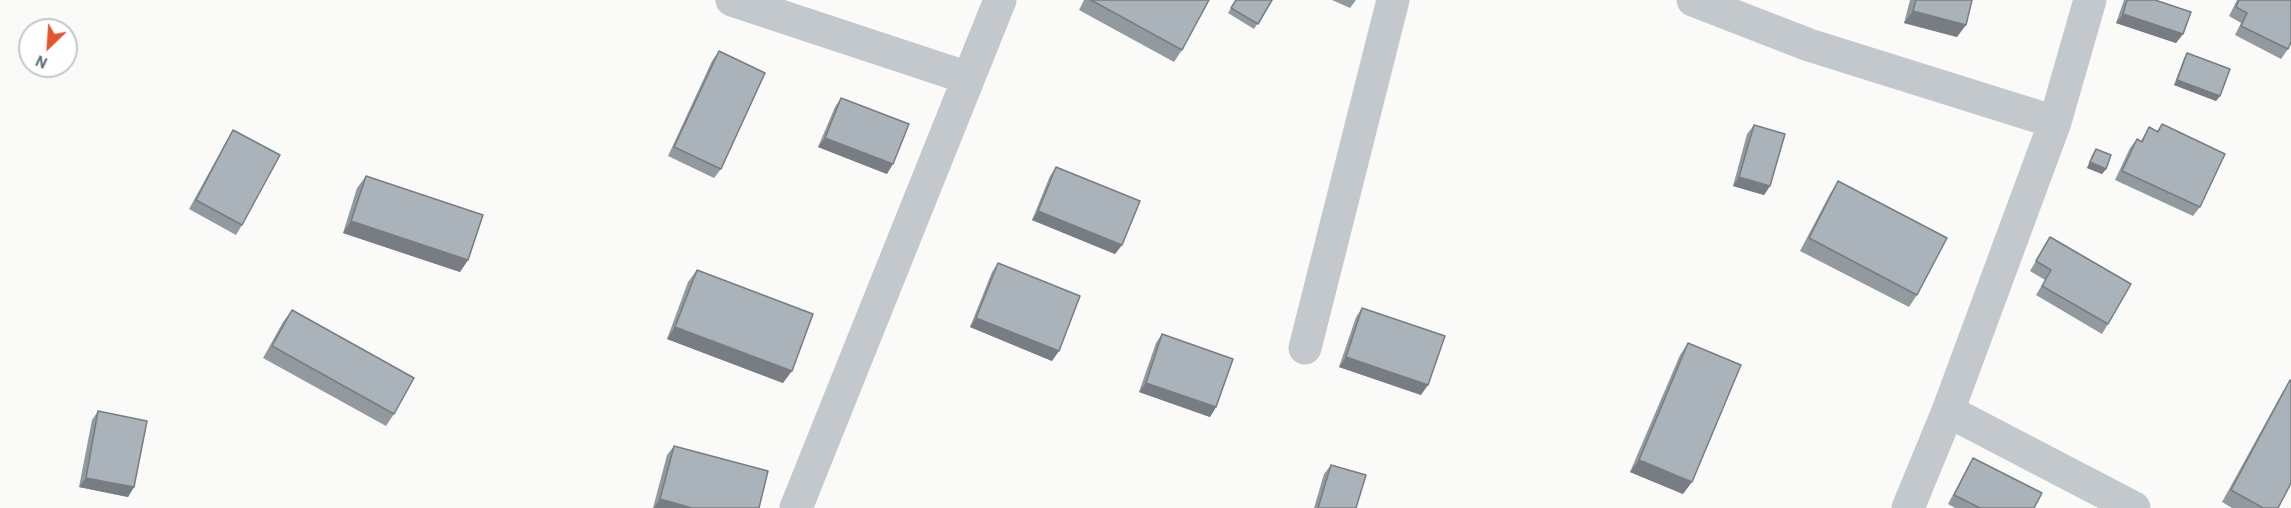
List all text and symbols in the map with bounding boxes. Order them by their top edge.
north arrow [18,18,78,78]
text: N [32,52,50,74]

